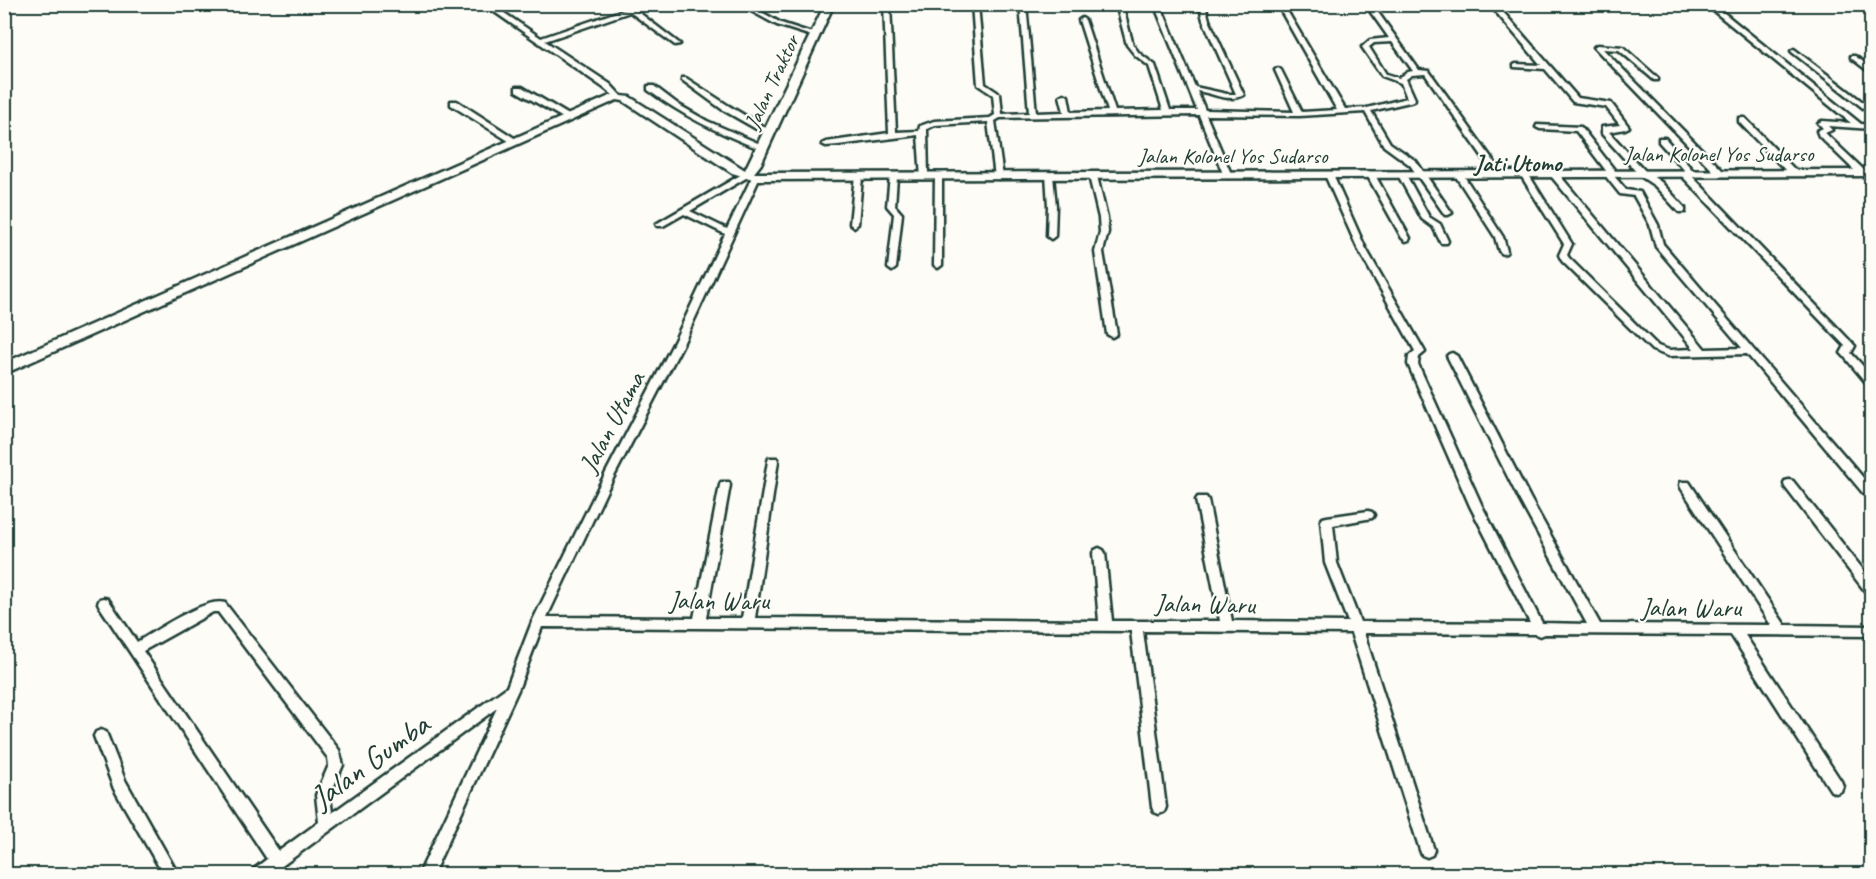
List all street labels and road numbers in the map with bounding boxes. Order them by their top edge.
street label: Jalan Traktor [738,29,807,134]
street label: Jalan Kolonel Yos Sudarso [1623,140,1815,168]
street label: Jalan Kolonel Yos Sudarso [1137,142,1329,170]
street label: Jalan Utama [571,364,653,480]
street label: Jalan Waru [667,584,770,617]
street label: Jalan Waru [1153,587,1257,621]
street label: Jalan Waru [1639,591,1742,624]
street label: Jalan Gumba [301,703,439,819]

